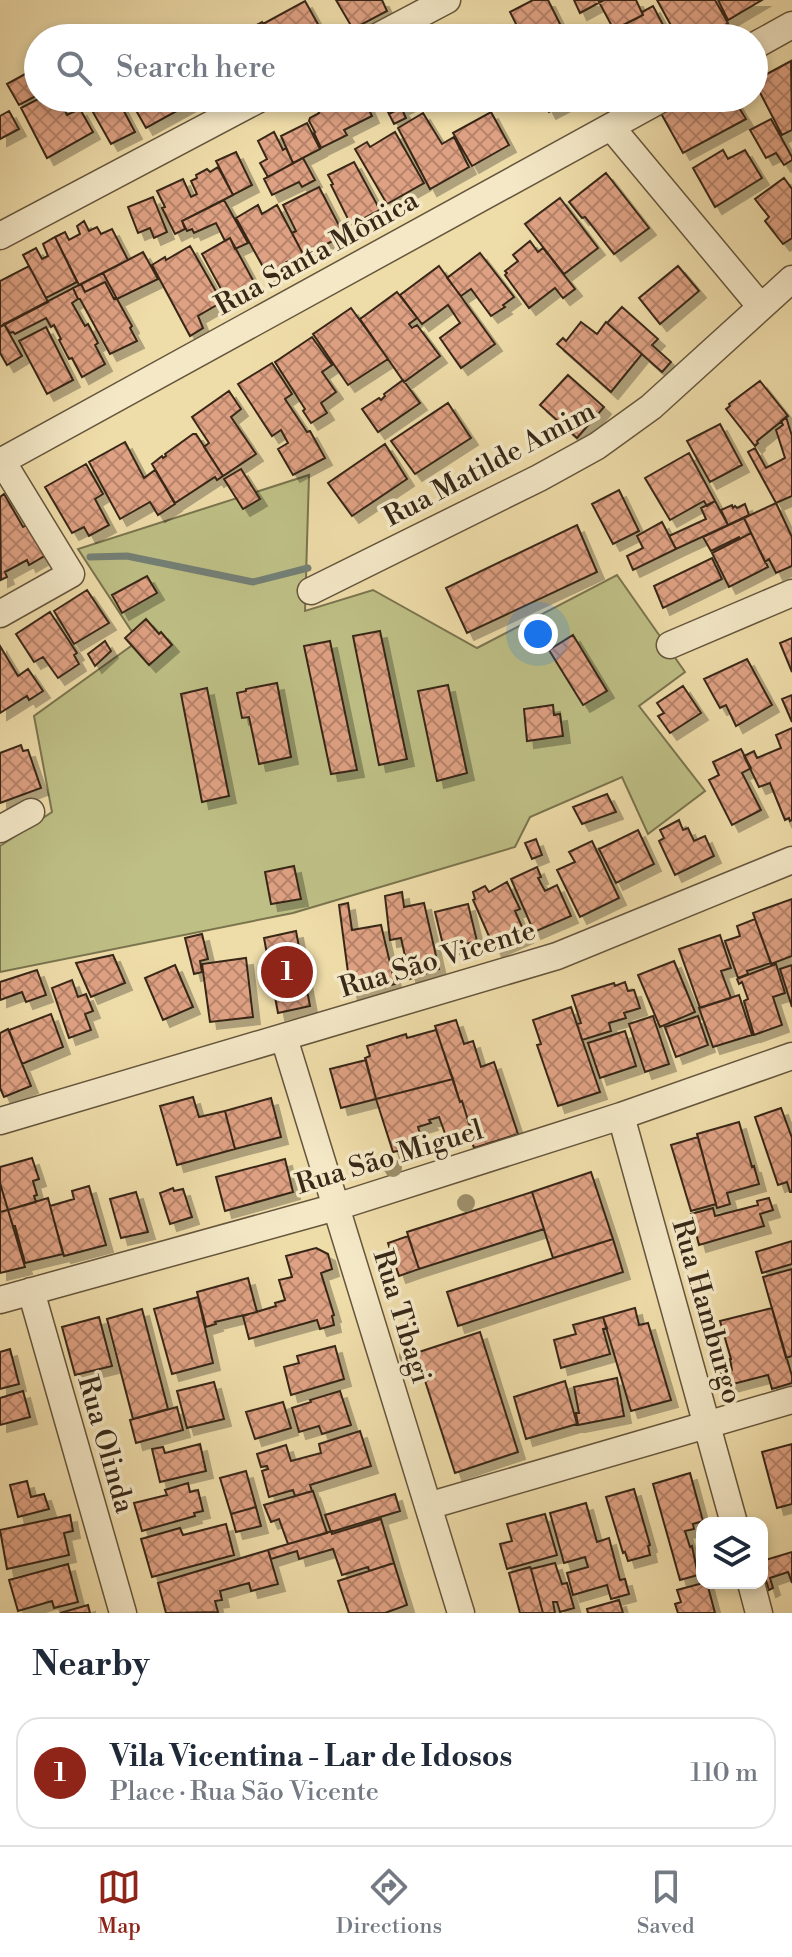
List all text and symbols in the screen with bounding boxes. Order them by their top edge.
search box [24,24,768,112]
icon: search [52,46,96,90]
text: Search here [116,49,276,87]
street label: Rua Santa Mônica [209,183,425,324]
street label: Rua Matilde Amim [378,394,602,535]
your location [518,614,558,654]
street label: Rua São Vicente [335,913,540,1006]
pin: 1 [261,942,313,1002]
street label: Rua São Miguel [292,1112,487,1203]
street label: Rua Hamburgo [663,1215,750,1408]
street label: Rua Tibagi [365,1245,438,1387]
street label: Rua Olinda [69,1372,142,1518]
map controls [696,1517,768,1589]
button: layers [696,1517,768,1589]
text: Nearby [32,1644,150,1686]
text: Vila Vicentina - Lar de Idosos [110,1738,512,1776]
text: 1 [54,1757,66,1789]
text: 110 m [690,1757,758,1789]
text: Place · Rua São Vicente [110,1776,379,1808]
tab: Map [97,1865,141,1940]
tab: Directions [336,1865,442,1940]
tab: Saved [637,1865,695,1940]

